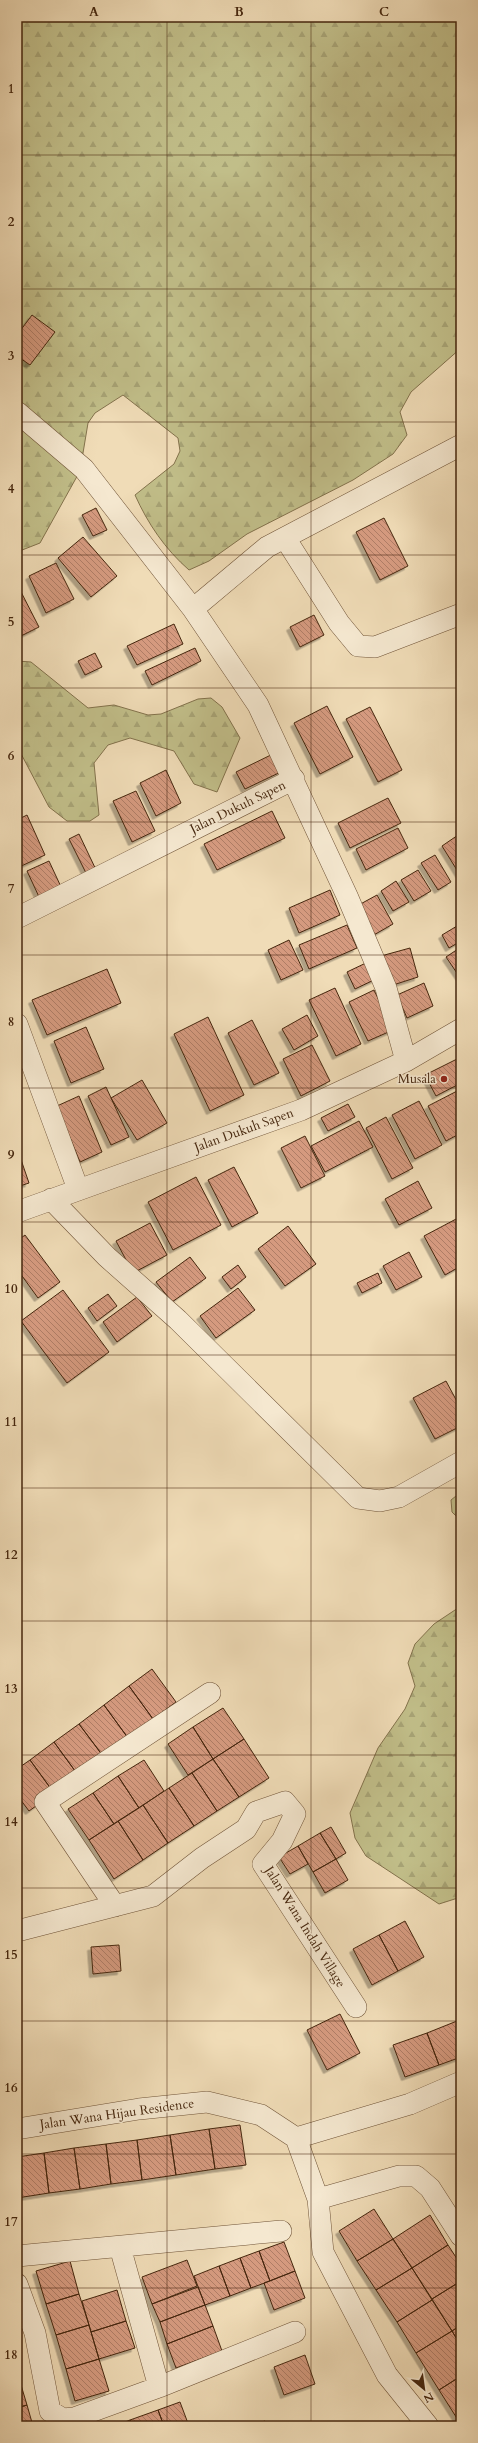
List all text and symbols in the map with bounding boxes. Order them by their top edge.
text: A [89,3,99,21]
text: B [234,3,244,21]
text: C [379,3,389,21]
text: 1 [8,80,14,98]
text: 2 [8,213,15,231]
text: 3 [8,347,15,365]
text: 4 [8,480,15,498]
text: 5 [8,613,14,631]
text: 6 [8,747,15,765]
street label: Jalan Dukuh Sapen [185,776,289,839]
text: 7 [8,880,15,898]
text: 8 [8,1013,14,1031]
place label: Musala [398,1070,436,1088]
marker: Musala [439,1074,449,1084]
street label: Jalan Dukuh Sapen [190,1103,297,1157]
text: 9 [8,1146,15,1164]
text: 10 [4,1280,18,1298]
text: 11 [4,1413,18,1431]
text: 12 [4,1546,18,1564]
text: 13 [4,1680,18,1698]
text: 14 [4,1813,18,1831]
street label: Jalan Wana Indah Village [259,1861,350,1991]
text: 15 [4,1946,18,1964]
text: 16 [4,2079,18,2097]
street label: Jalan Wana Hijau Residence [37,2094,195,2134]
text: 17 [4,2213,18,2231]
text: 18 [4,2346,18,2364]
north arrow [404,2369,444,2409]
text: N [420,2388,436,2406]

